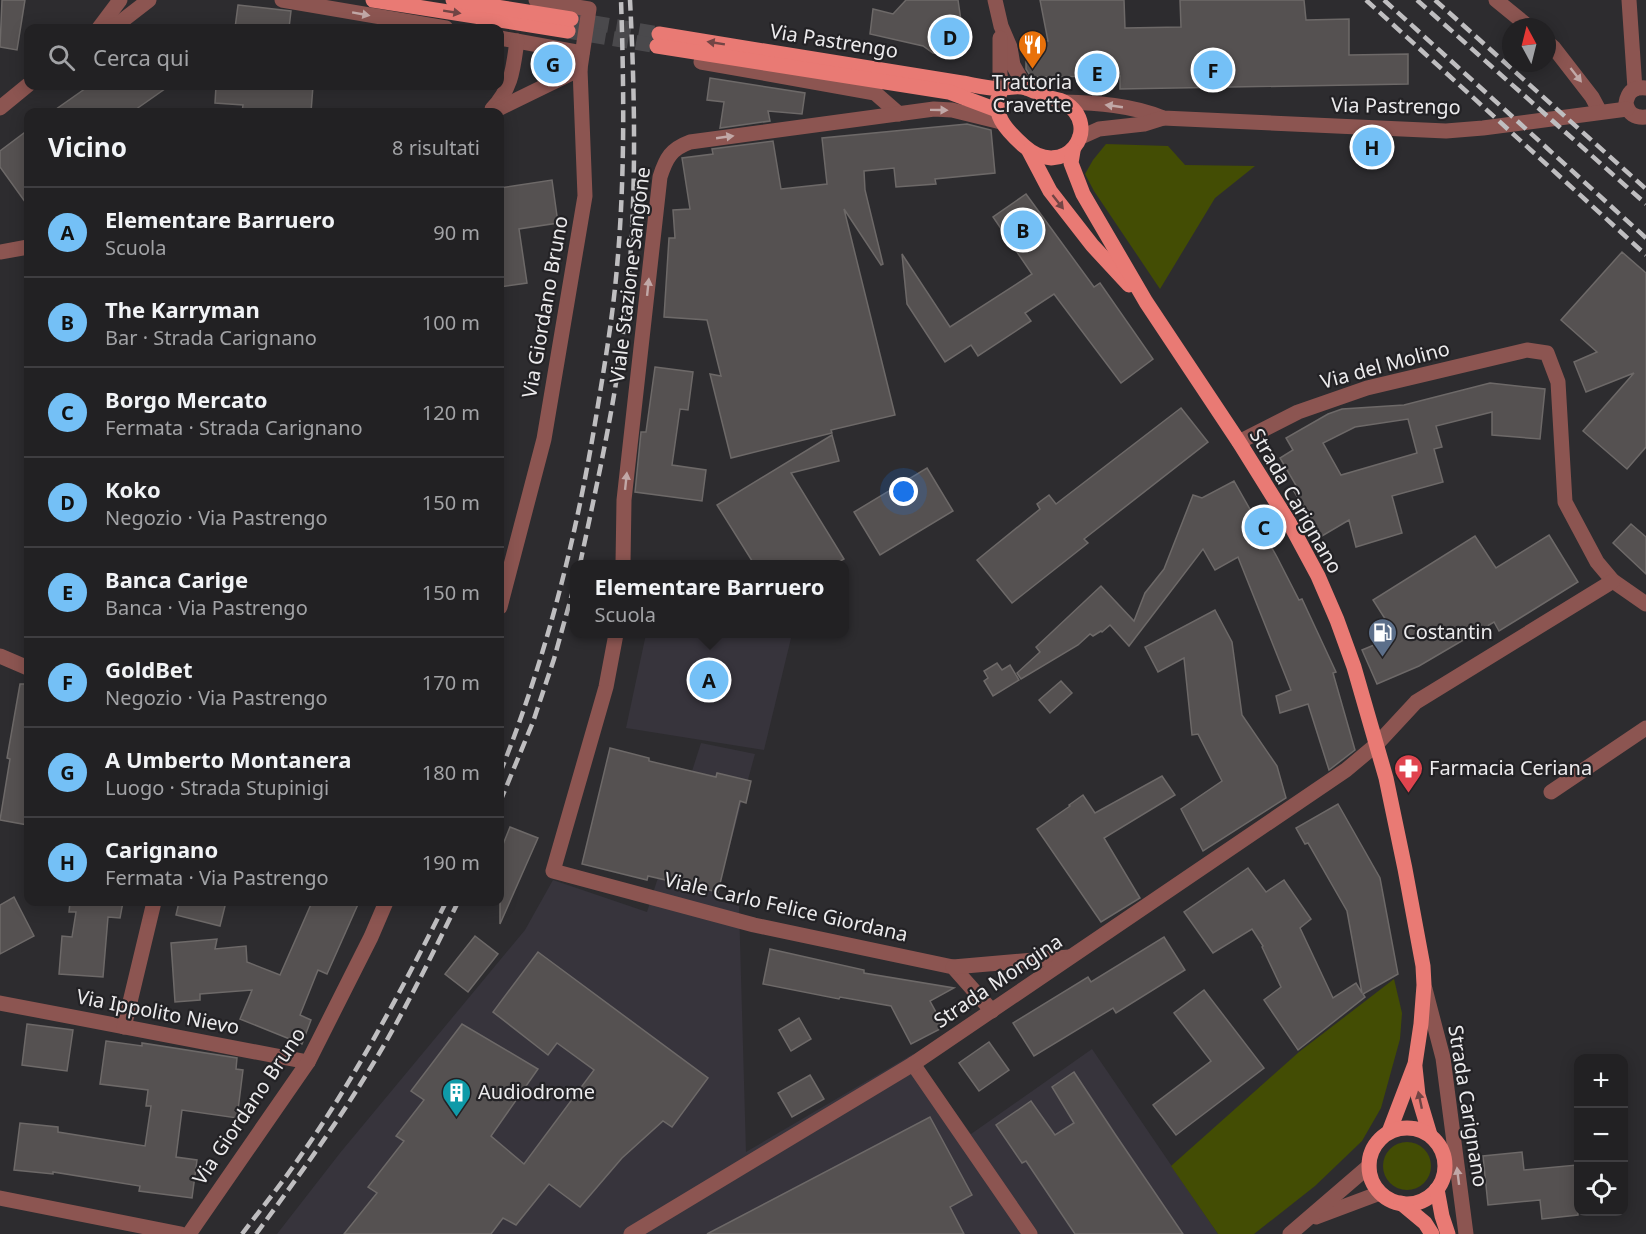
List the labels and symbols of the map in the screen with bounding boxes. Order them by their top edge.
one-way arrow [442,8,461,17]
one-way arrow [351,9,370,18]
pin: D [930,15,970,60]
street label: Via Pastrengo [768,17,900,64]
north arrow [1502,18,1556,72]
restaurant icon: Trattoria Cravette [1016,28,1048,70]
one-way arrow [707,38,726,47]
pin: G [534,42,572,86]
pin: F [1194,48,1232,92]
pin: E [1078,50,1116,96]
place label: Trattoria Cravette [992,68,1072,118]
one-way arrow [1569,68,1581,83]
street label: Via Pastrengo [1331,91,1461,120]
one-way arrow [1104,102,1123,111]
one-way arrow [929,105,948,115]
pin: H [1352,124,1392,170]
one-way arrow [715,133,734,142]
street label: Viale Stazione Sangone [603,165,656,385]
one-way arrow [1052,194,1064,209]
pin: B [1004,208,1042,252]
street label: Via Giordano Bruno [515,214,574,400]
one-way arrow [643,278,653,297]
street label: Via del Molino [1317,334,1452,395]
street label: Strada Carignano [1245,424,1347,578]
one-way arrow [621,471,631,490]
your location [889,477,918,506]
pin: C [1244,504,1284,550]
fuel station icon: Costantin [1366,616,1398,658]
place label: Costantin [1403,618,1493,645]
pin: A [690,658,728,702]
pharmacy icon: Farmacia Ceriana [1392,752,1424,794]
place label: Farmacia Ceriana [1429,754,1592,781]
street label: Viale Carlo Felice Giordana [662,865,911,948]
street label: Strada Mongina [928,928,1067,1034]
street label: Via Ippolito Nievo [74,982,242,1041]
street label: Via Giordano Bruno [186,1022,311,1190]
street label: Strada Carignano [1442,1023,1495,1189]
building icon: Audiodrome [441,1076,473,1118]
place label: Audiodrome [478,1078,595,1105]
one-way arrow [1415,1090,1424,1109]
one-way arrow [1454,1166,1463,1185]

